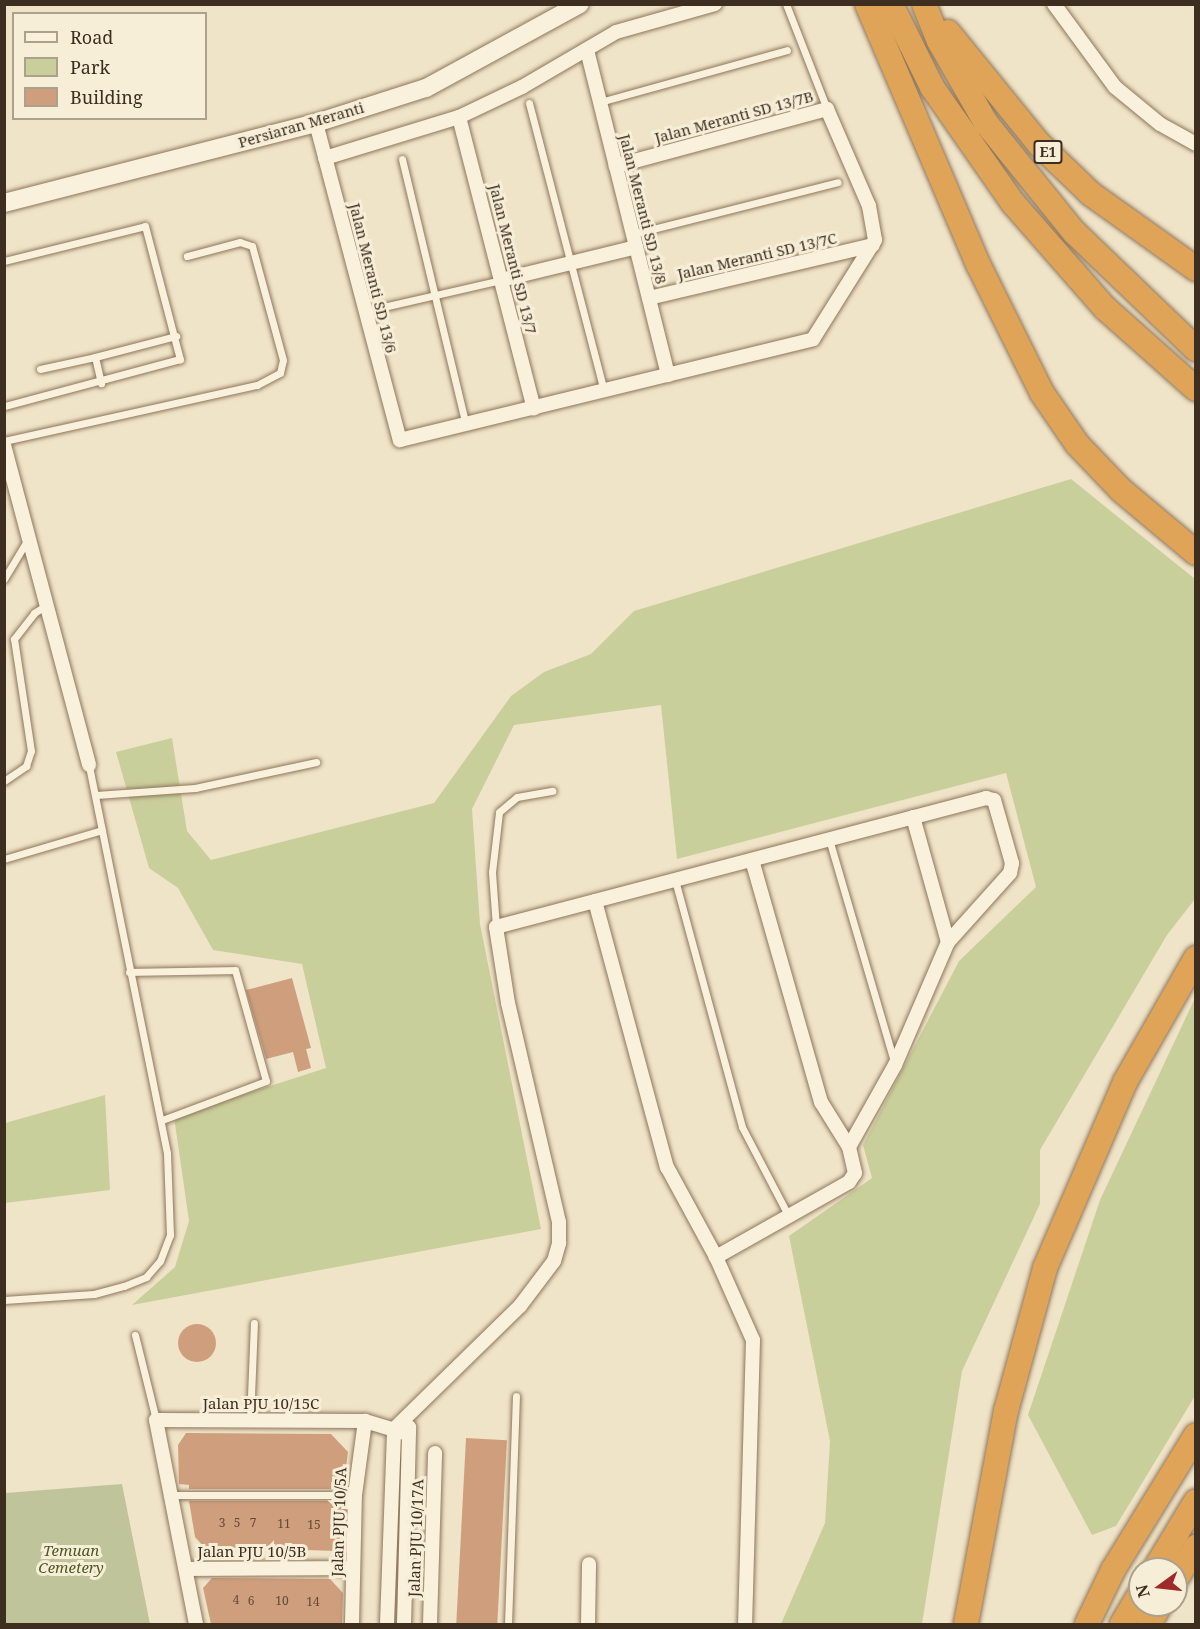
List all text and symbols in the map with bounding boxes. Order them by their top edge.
legend [12,12,207,120]
text: Road [70,25,113,49]
text: Park [70,55,110,79]
text: Building [70,85,143,109]
street label: Jalan Meranti SD 13/7B [653,87,815,147]
street label: Persiaran Meranti [236,98,366,152]
street label: Jalan Meranti SD 13/8 [616,132,670,286]
road number: E1 [1033,141,1063,163]
street label: Jalan Meranti SD 13/7 [486,182,540,336]
street label: Jalan Meranti SD 13/6 [346,201,400,355]
street label: Jalan Meranti SD 13/7C [676,229,838,283]
street label: Jalan PJU 10/15C [203,1395,319,1413]
street label: Jalan PJU 10/5A [328,1467,350,1577]
street label: Jalan PJU 10/17A [405,1479,427,1597]
house number: 3 [219,1516,225,1530]
house number: 5 [234,1516,240,1530]
house number: 7 [250,1516,256,1530]
house number: 11 [277,1517,291,1531]
house number: 15 [307,1518,321,1532]
park label: Temuan Cemetery [38,1541,104,1576]
street label: Jalan PJU 10/5B [198,1543,306,1561]
north arrow [1128,1557,1188,1617]
text: N [1130,1582,1155,1600]
house number: 4 [233,1593,239,1607]
house number: 6 [248,1594,254,1608]
house number: 10 [275,1594,289,1608]
house number: 14 [306,1595,320,1609]

